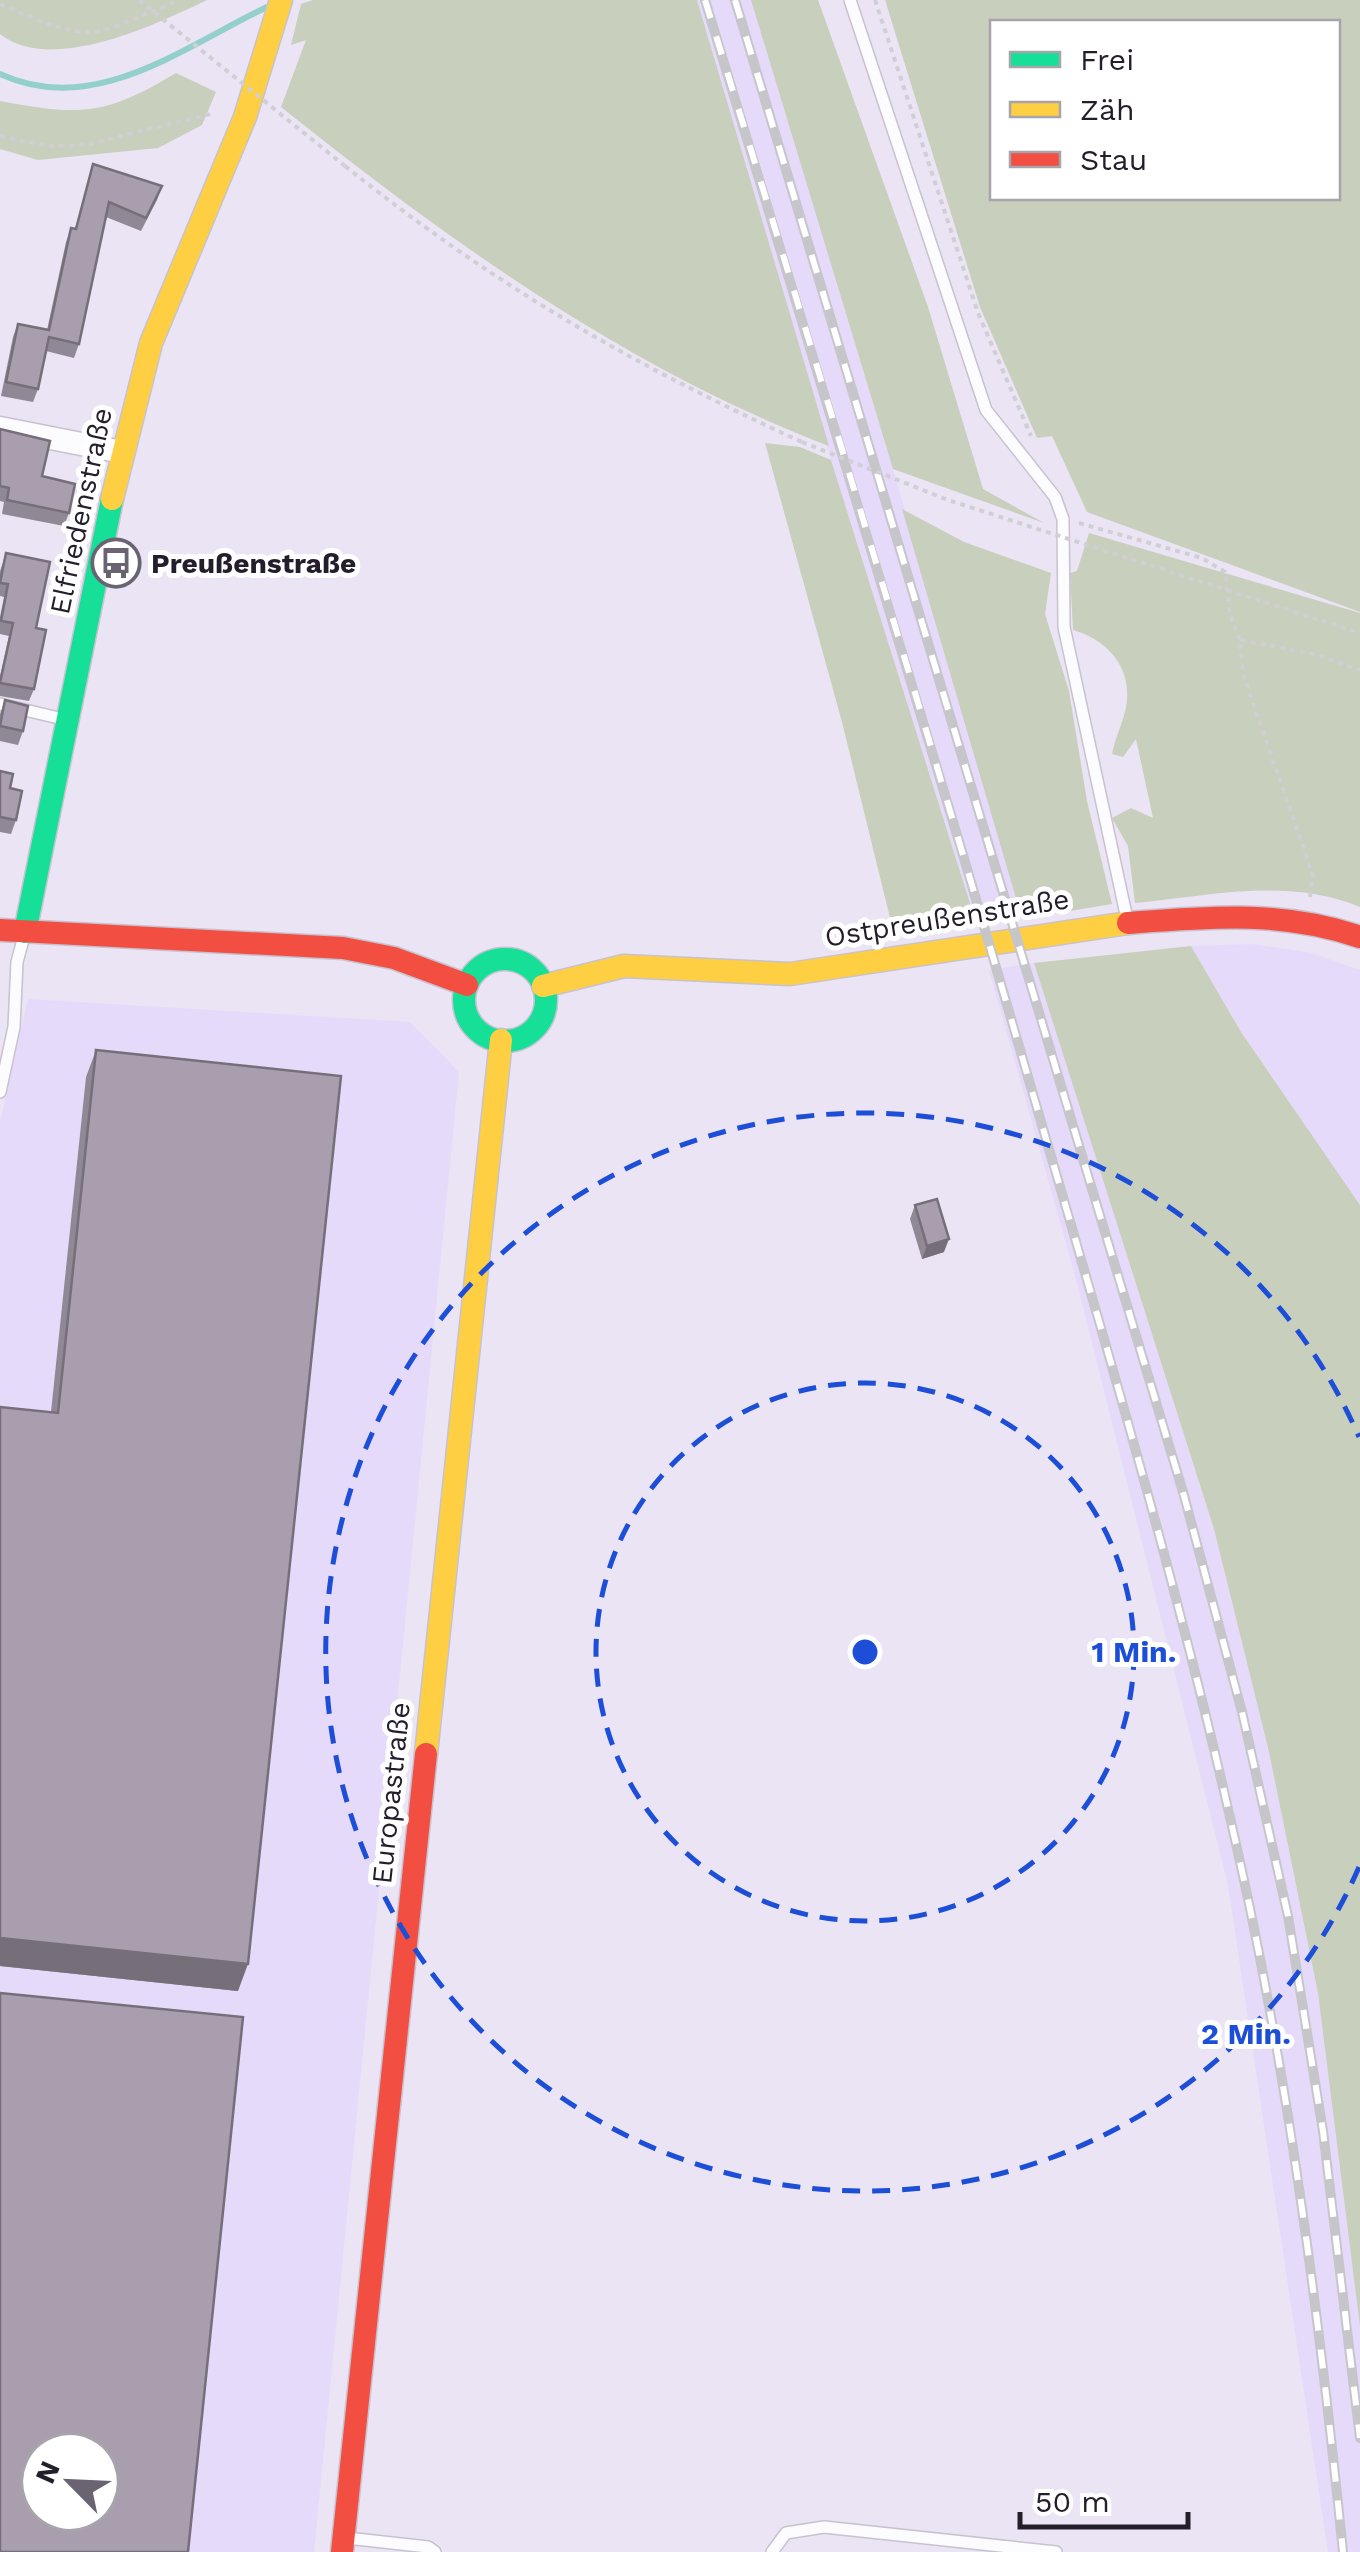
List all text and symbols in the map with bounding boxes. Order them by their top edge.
legend [990,20,1340,200]
text: Frei [1080,42,1134,77]
text: Zäh [1080,92,1134,127]
text: Stau [1080,142,1147,177]
street label: Elfriedenstraße [43,405,119,617]
bus stop icon: Preußenstraße [90,537,142,589]
place label: Preußenstraße [151,547,356,580]
street label: Ostpreußenstraße [822,882,1072,954]
centre of rings [847,1634,883,1670]
text: 1 Min. [1092,1634,1176,1669]
street label: Europastraße [365,1700,417,1886]
text: 2 Min. [1201,2016,1291,2051]
north arrow [20,2432,120,2532]
text: N [28,2456,67,2488]
scale bar [1020,2467,1188,2529]
text: 50 m [1035,2484,1110,2519]

